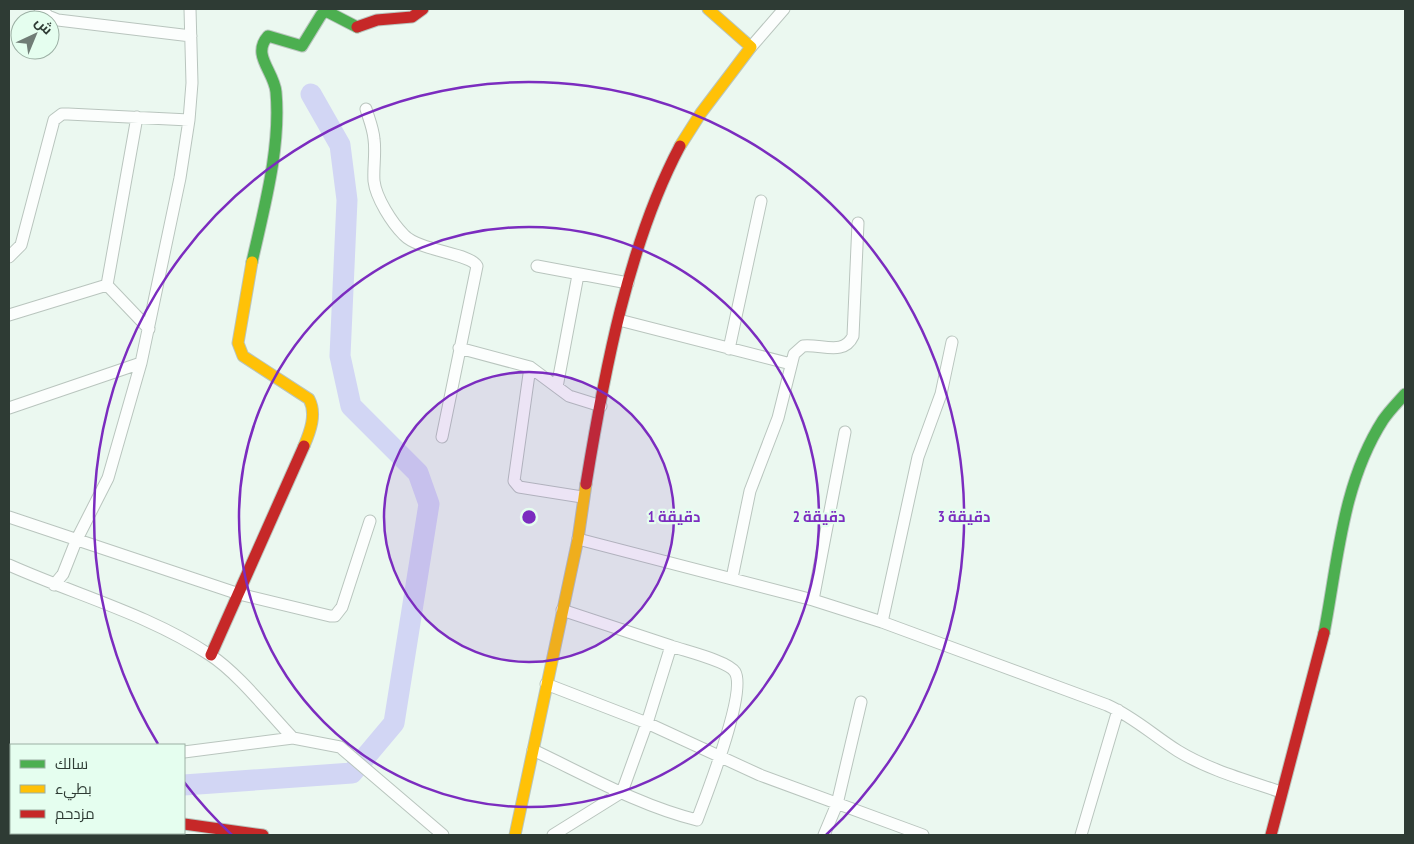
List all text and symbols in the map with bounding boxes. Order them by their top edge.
north arrow [10,10,60,60]
text: ش [31,13,57,38]
text: 1 دقيقة [648,507,700,526]
text: 2 دقيقة [793,507,845,526]
text: 3 دقيقة [938,507,990,526]
centre of rings [520,508,538,526]
legend [10,744,185,834]
text: سالك [55,754,88,773]
text: بطيء [55,779,92,801]
text: مزدحم [55,804,95,824]

